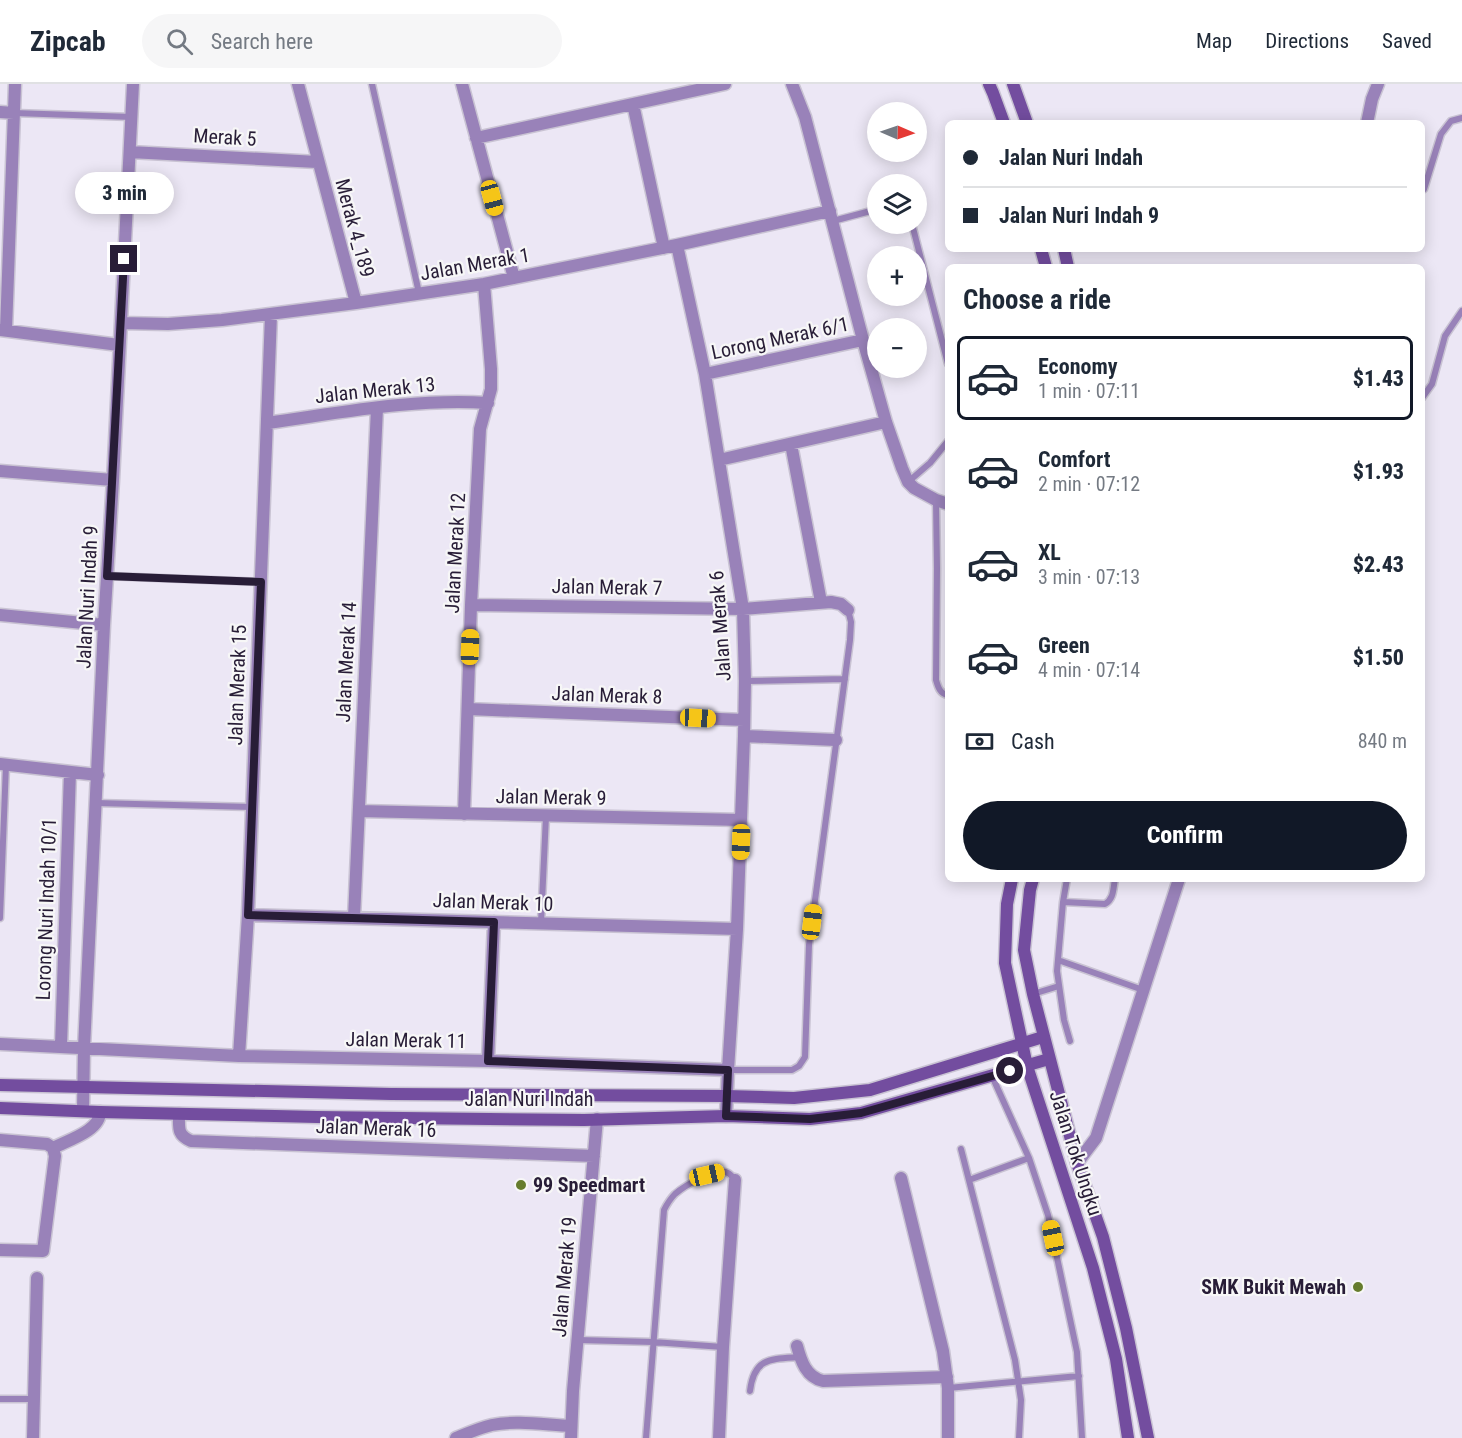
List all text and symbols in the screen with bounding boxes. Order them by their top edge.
search box [142,14,562,68]
text: Zipcab [30,25,106,58]
icon: search [163,25,196,58]
text: Search here [211,29,313,54]
text: Map [1196,29,1232,53]
text: Directions [1265,29,1349,53]
text: Saved [1382,29,1432,53]
north arrow [867,102,927,162]
map controls [867,102,927,378]
street label: Merak 5 [193,123,257,151]
text: Jalan Nuri Indah [999,145,1143,170]
callout: 3 min [74,172,174,214]
button: layers [867,174,927,234]
street label: Merak 4_189 [330,176,380,280]
car [479,178,505,218]
text: 3 min [102,181,147,205]
text: Jalan Nuri Indah 9 [999,203,1159,228]
street label: Jalan Merak 1 [418,243,532,285]
route end [110,245,137,272]
button: + [867,246,927,306]
text: Choose a ride [963,284,1111,316]
street label: Lorong Merak 6/1 [709,312,851,364]
button: − [867,318,927,378]
icon: car [966,351,1020,405]
text: Economy [1038,354,1118,379]
text: $1.43 [1353,366,1404,391]
street label: Jalan Merak 13 [314,372,436,408]
text: 1 min · 07:11 [1038,379,1140,403]
icon: car [966,444,1020,498]
text: Comfort [1038,447,1111,472]
text: $1.93 [1353,459,1404,484]
text: 2 min · 07:12 [1038,472,1140,496]
street label: Jalan Merak 12 [440,492,470,614]
street label: Jalan Nuri Indah 9 [71,525,103,669]
icon: car [966,537,1020,591]
text: XL [1038,540,1061,565]
text: $2.43 [1353,552,1404,577]
text: 3 min · 07:13 [1038,565,1140,589]
street label: Jalan Merak 6 [704,570,736,682]
street label: Jalan Merak 7 [551,574,663,600]
street label: Jalan Merak 14 [331,601,361,723]
street label: Jalan Merak 15 [223,624,251,746]
car [460,629,480,665]
icon: car [966,630,1020,684]
text: Green [1038,633,1090,658]
text: $1.50 [1353,645,1404,670]
text: 4 min · 07:14 [1038,658,1140,682]
street label: Jalan Merak 8 [551,681,663,709]
car [680,708,716,728]
icon: cash [963,725,996,758]
text: Cash [1011,729,1055,754]
text: 840 m [1358,729,1407,753]
street label: Jalan Merak 9 [495,784,607,810]
button: Confirm [963,801,1407,870]
street label: Lorong Nuri Indah 10/1 [31,817,61,1001]
car [731,824,751,860]
street label: Jalan Merak 10 [432,888,554,916]
car [801,903,823,941]
street label: Jalan Merak 11 [345,1027,467,1053]
route start [996,1057,1023,1084]
street label: Jalan Nuri Indah [465,1087,593,1111]
street label: Jalan Tok Ungku [1045,1088,1107,1218]
street label: Jalan Merak 16 [315,1114,437,1142]
car [687,1162,727,1188]
place label: 99 Speedmart [533,1173,645,1197]
marker: 99 Speedmart [514,1178,528,1192]
street label: Jalan Merak 19 [547,1216,581,1338]
car [1040,1219,1066,1257]
place label: SMK Bukit Mewah [1201,1275,1346,1299]
marker: SMK Bukit Mewah [1351,1280,1365,1294]

